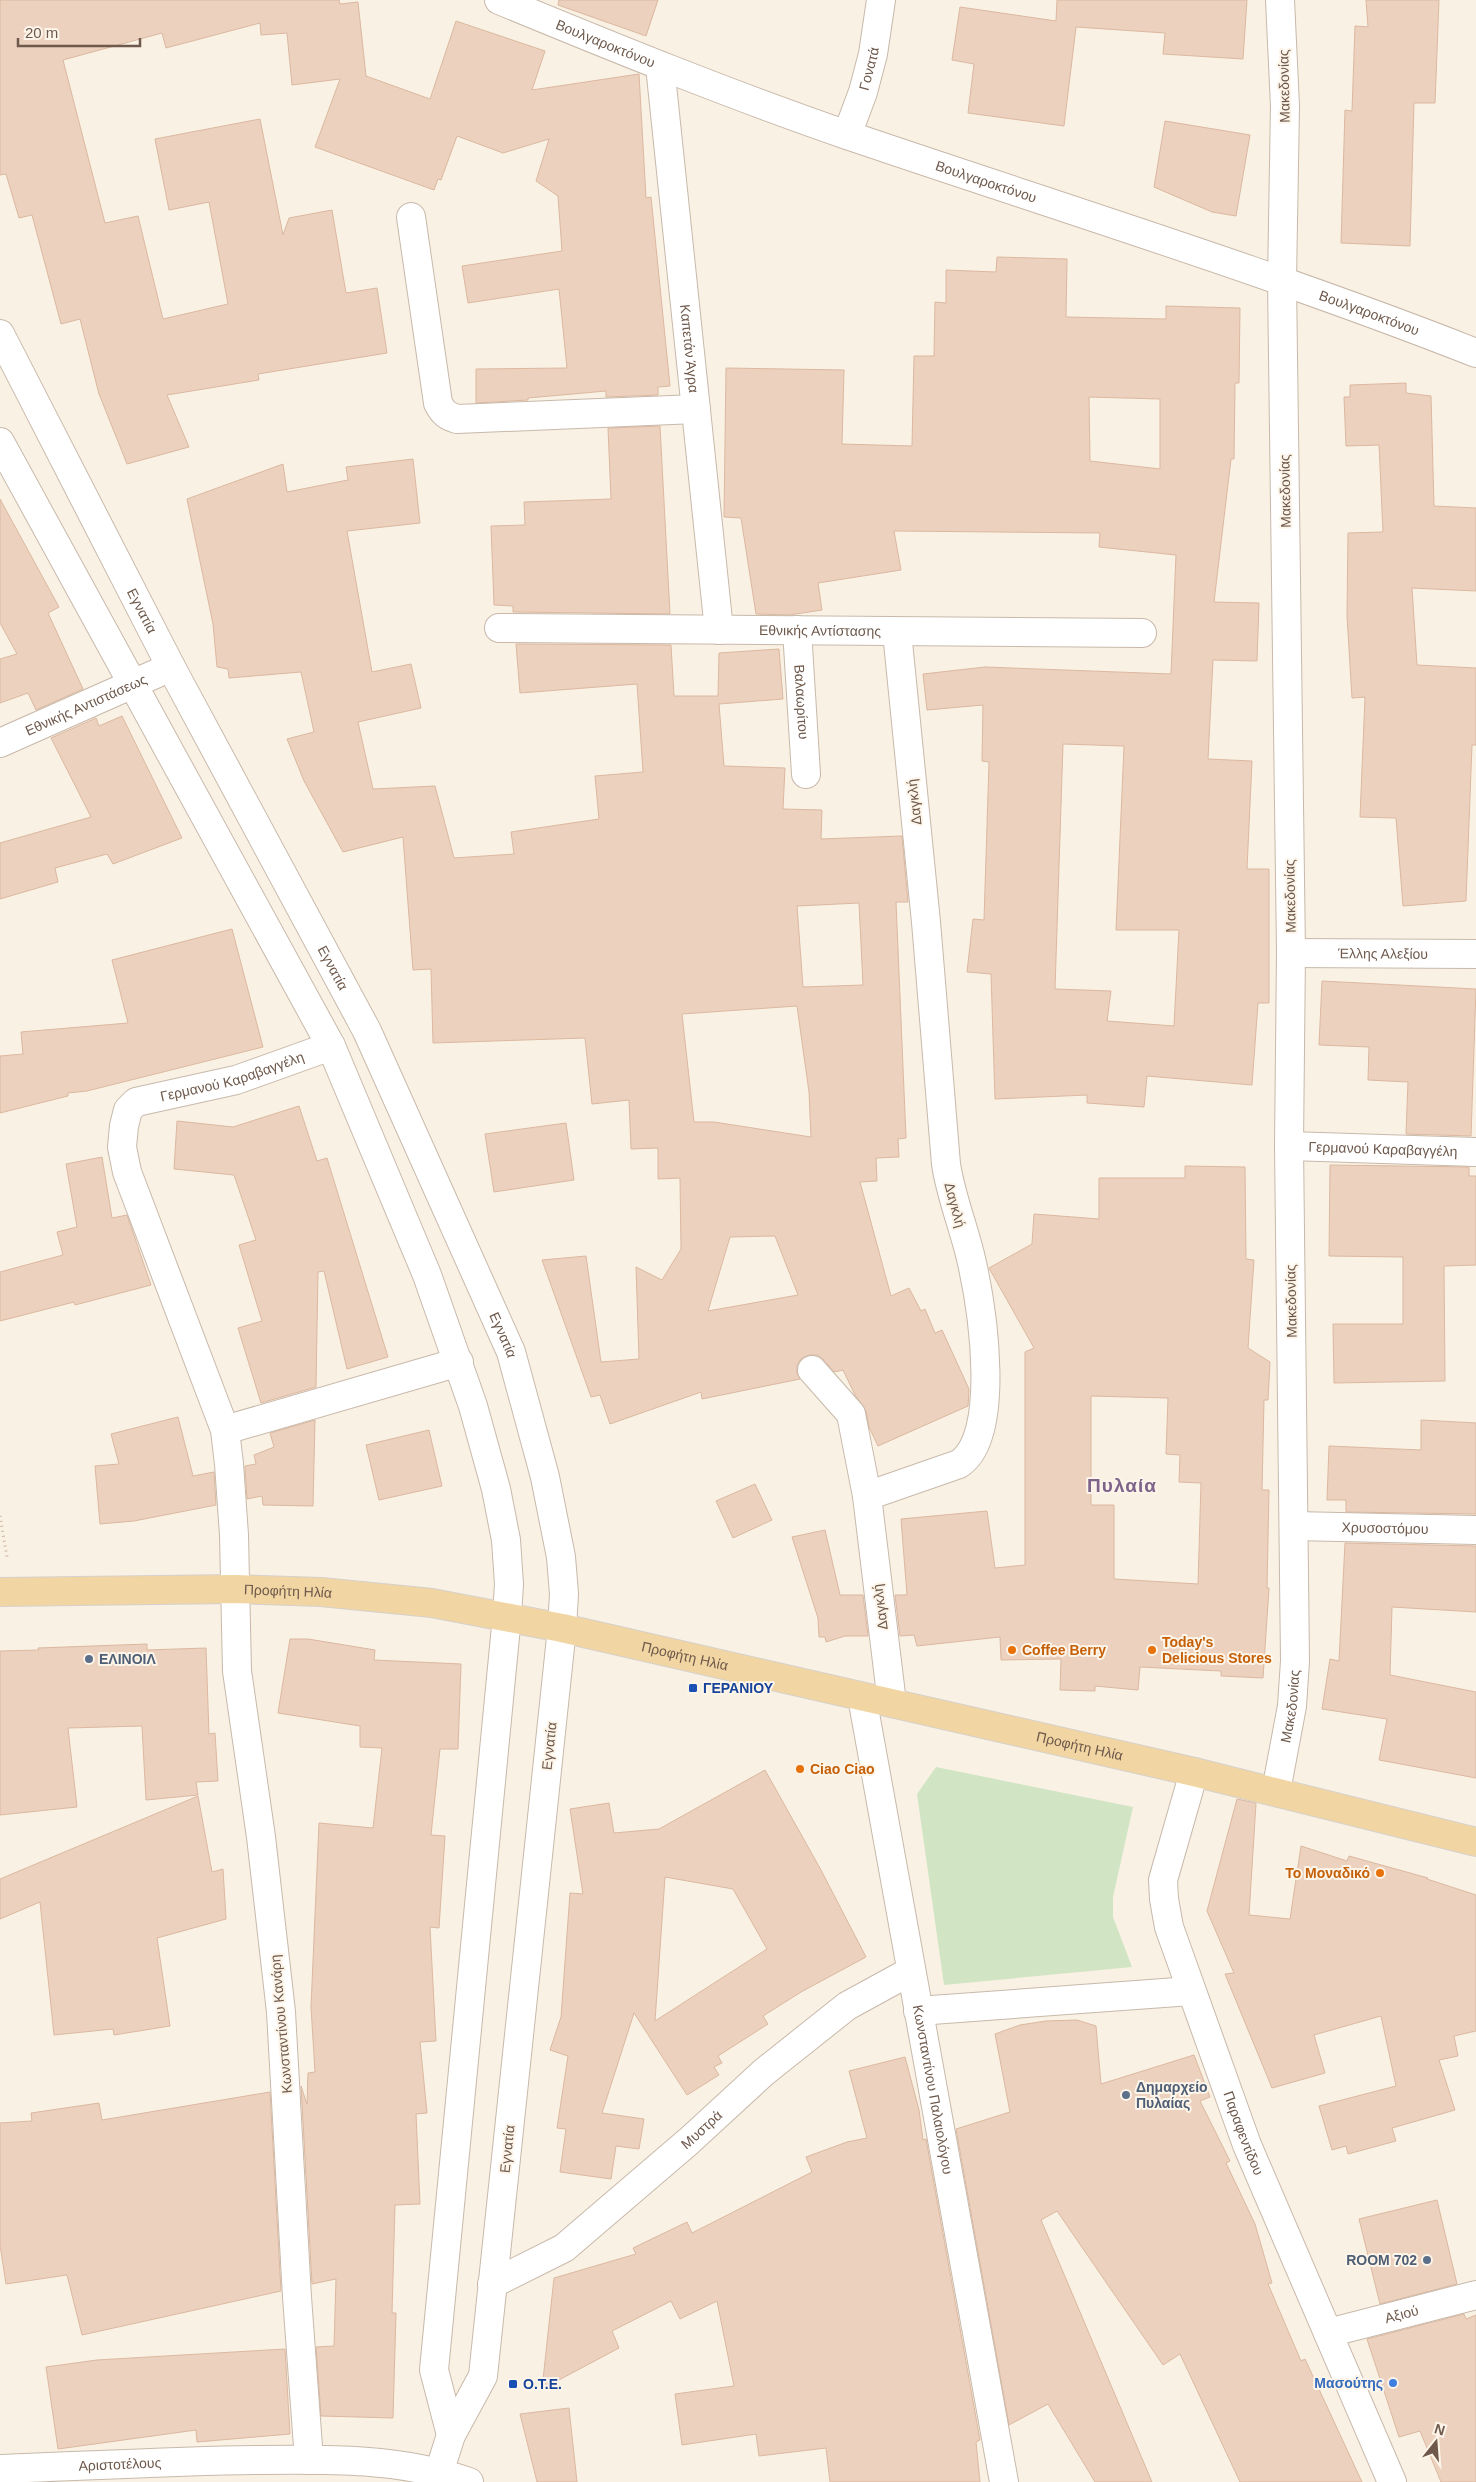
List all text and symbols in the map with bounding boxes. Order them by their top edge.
scale bar [18,15,140,47]
street label: Βουλγαροκτόνου [554,16,657,71]
text: 20 m [25,24,58,41]
street label: Γονατά [856,46,882,92]
street label: Μακεδονίας [1275,49,1293,123]
street label: Βουλγαροκτόνου [934,157,1039,206]
street label: Βουλγαροκτόνου [1317,287,1422,338]
street label: Καπετάν Άγρα [677,303,702,394]
street label: Μακεδονίας [1276,454,1294,528]
street label: Εγνατία [124,586,160,636]
street label: Εθνικής Αντίστασης [759,622,881,639]
street label: Βαλαωρίτου [791,664,812,740]
street label: Εθνικής Αντιστάσεως [23,671,149,739]
street label: Δαγκλή [904,778,924,826]
street label: Μακεδονίας [1281,859,1299,933]
street label: Εγνατία [315,943,351,993]
street label: Έλλης Αλεξίου [1337,945,1428,962]
street label: Γερμανού Καραβαγγέλη [159,1048,306,1104]
street label: Γερμανού Καραβαγγέλη [1308,1139,1458,1159]
street label: Δαγκλή [941,1181,969,1229]
street label: Μακεδονίας [1282,1264,1300,1338]
street label: Εγνατία [486,1310,520,1359]
district label: Πυλαία [1087,1475,1157,1496]
street label: Χρυσοστόμου [1341,1519,1429,1537]
street label: Προφήτη Ηλία [244,1581,333,1601]
street label: Δαγκλή [869,1583,891,1631]
place label: Today's Delicious Stores [1162,1634,1272,1666]
street label: Προφήτη Ηλία [640,1638,730,1674]
place label: Coffee Berry [1022,1642,1106,1658]
marker: Coffee Berry [1006,1644,1018,1656]
marker: Today's Delicious Stores [1146,1644,1158,1656]
place label: ΕΛΙΝΟΙΛ [99,1651,156,1667]
marker: ΕΛΙΝΟΙΛ [83,1653,95,1665]
street label: Μακεδονίας [1277,1669,1302,1744]
place label: ΓΕΡΑΝΙΟΥ [703,1680,774,1696]
marker: ΓΕΡΑΝΙΟΥ [687,1682,699,1694]
street label: Εγνατία [539,1721,559,1771]
street label: Προφήτη Ηλία [1035,1728,1125,1764]
place label: Ciao Ciao [810,1761,875,1777]
marker: Ciao Ciao [794,1763,806,1775]
place label: Το Μοναδικό [1285,1865,1370,1881]
marker: Το Μοναδικό [1374,1867,1386,1879]
street label: Κωνσταντίνου Κανάρη [267,1954,295,2094]
street label: Κωνσταντίνου Παλαιολόγου [910,2004,956,2176]
place label: Δημαρχείο Πυλαίας [1136,2079,1208,2111]
marker: Δημαρχείο Πυλαίας [1120,2089,1132,2101]
street label: Παραφεντίδου [1220,2089,1267,2177]
street label: Μυστρά [678,2107,725,2152]
street label: Εγνατία [497,2124,517,2174]
place label: ROOM 702 [1346,2252,1417,2268]
marker: ROOM 702 [1421,2254,1433,2266]
street label: Αξιού [1383,2302,1420,2326]
place label: Μασούτης [1314,2375,1383,2391]
place label: Ο.Τ.Ε. [523,2376,562,2392]
marker: Μασούτης [1387,2377,1399,2389]
marker: Ο.Τ.Ε. [507,2378,519,2390]
north arrow [1411,2417,1461,2467]
text: N [1433,2420,1447,2439]
street label: Αριστοτέλους [78,2454,162,2474]

